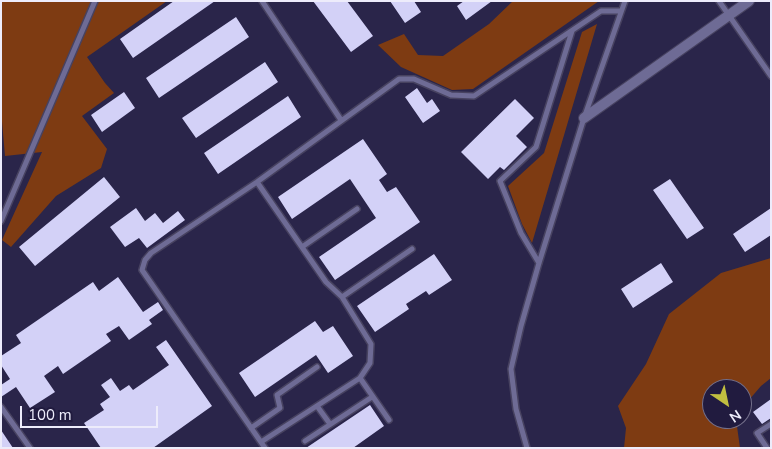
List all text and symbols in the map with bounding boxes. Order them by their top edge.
north arrow [702,379,752,429]
scale bar [22,396,160,428]
text: 100 m [28,405,72,425]
text: N [725,405,745,427]

